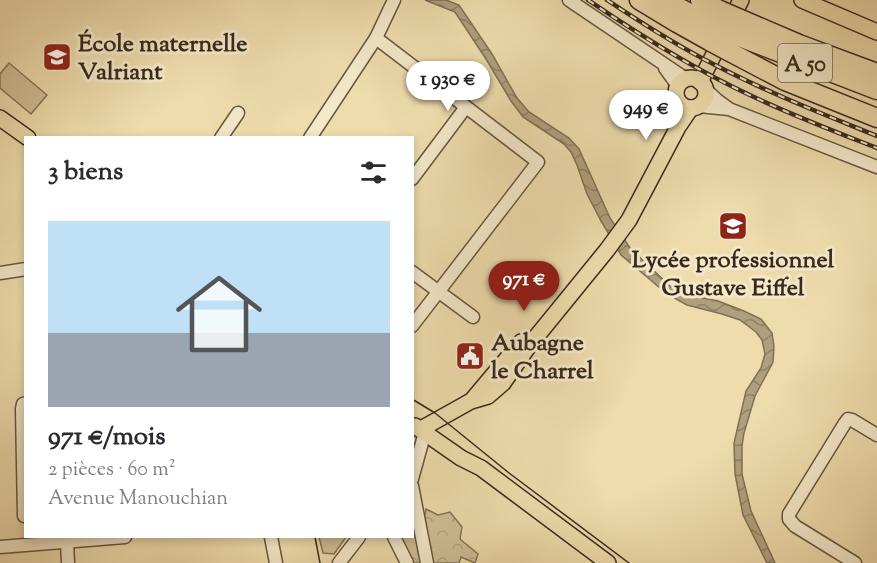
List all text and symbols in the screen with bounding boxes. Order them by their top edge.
place label: École maternelle Valriant [78,28,248,90]
school or university icon: École maternelle Valriant [41,41,73,73]
road number: A 50 [778,44,832,82]
pin: 1 930 € [393,61,503,112]
text: 1 930 € [420,66,476,95]
pin: 949 € [604,90,688,141]
text: 949 € [623,95,669,124]
text: 3 biens [48,154,123,191]
icon: filters [357,156,390,189]
school or university icon: Lycée professionnel Gustave Eiffel [717,210,749,242]
place label: Lycée professionnel Gustave Eiffel [632,244,835,306]
icon: home [165,260,273,368]
pin: 971 € [482,261,566,312]
text: 971 € [502,266,546,295]
place label: Aubagne le Charrel [491,327,594,389]
public building icon: Aubagne le Charrel [454,340,486,372]
text: 971 €/mois [48,419,166,456]
text: 2 pièces · 60 m² [48,456,175,485]
text: Avenue Manouchian [48,485,228,514]

